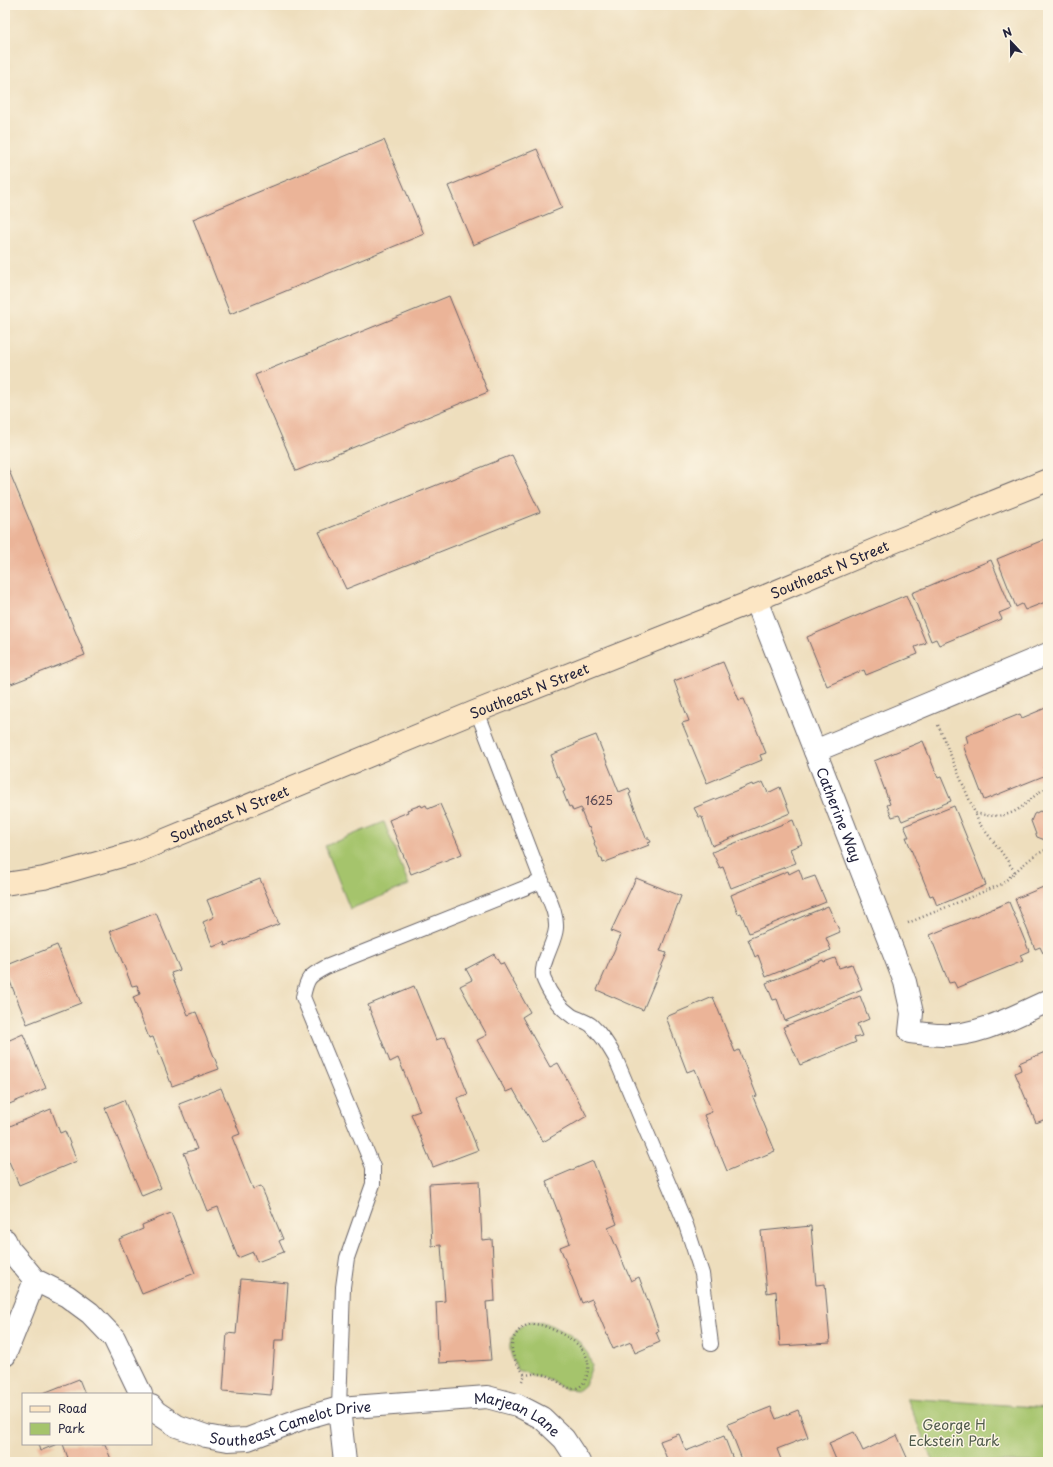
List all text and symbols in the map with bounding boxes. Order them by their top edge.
north arrow [991,22,1031,62]
text: N [1000,23,1015,42]
street label: Southeast N Street [767,534,892,603]
street label: Southeast N Street [466,657,592,724]
street label: Catherine Way [812,764,868,865]
street label: Southeast N Street [167,779,292,847]
house number: 1625 [585,791,613,809]
street label: Marjean Lane [473,1387,566,1441]
legend [22,1393,152,1445]
street label: Southeast Camelot Drive [208,1395,372,1451]
text: Road [58,1399,87,1417]
park label: George H Eckstein Park [908,1414,1000,1451]
text: Park [58,1419,85,1437]

